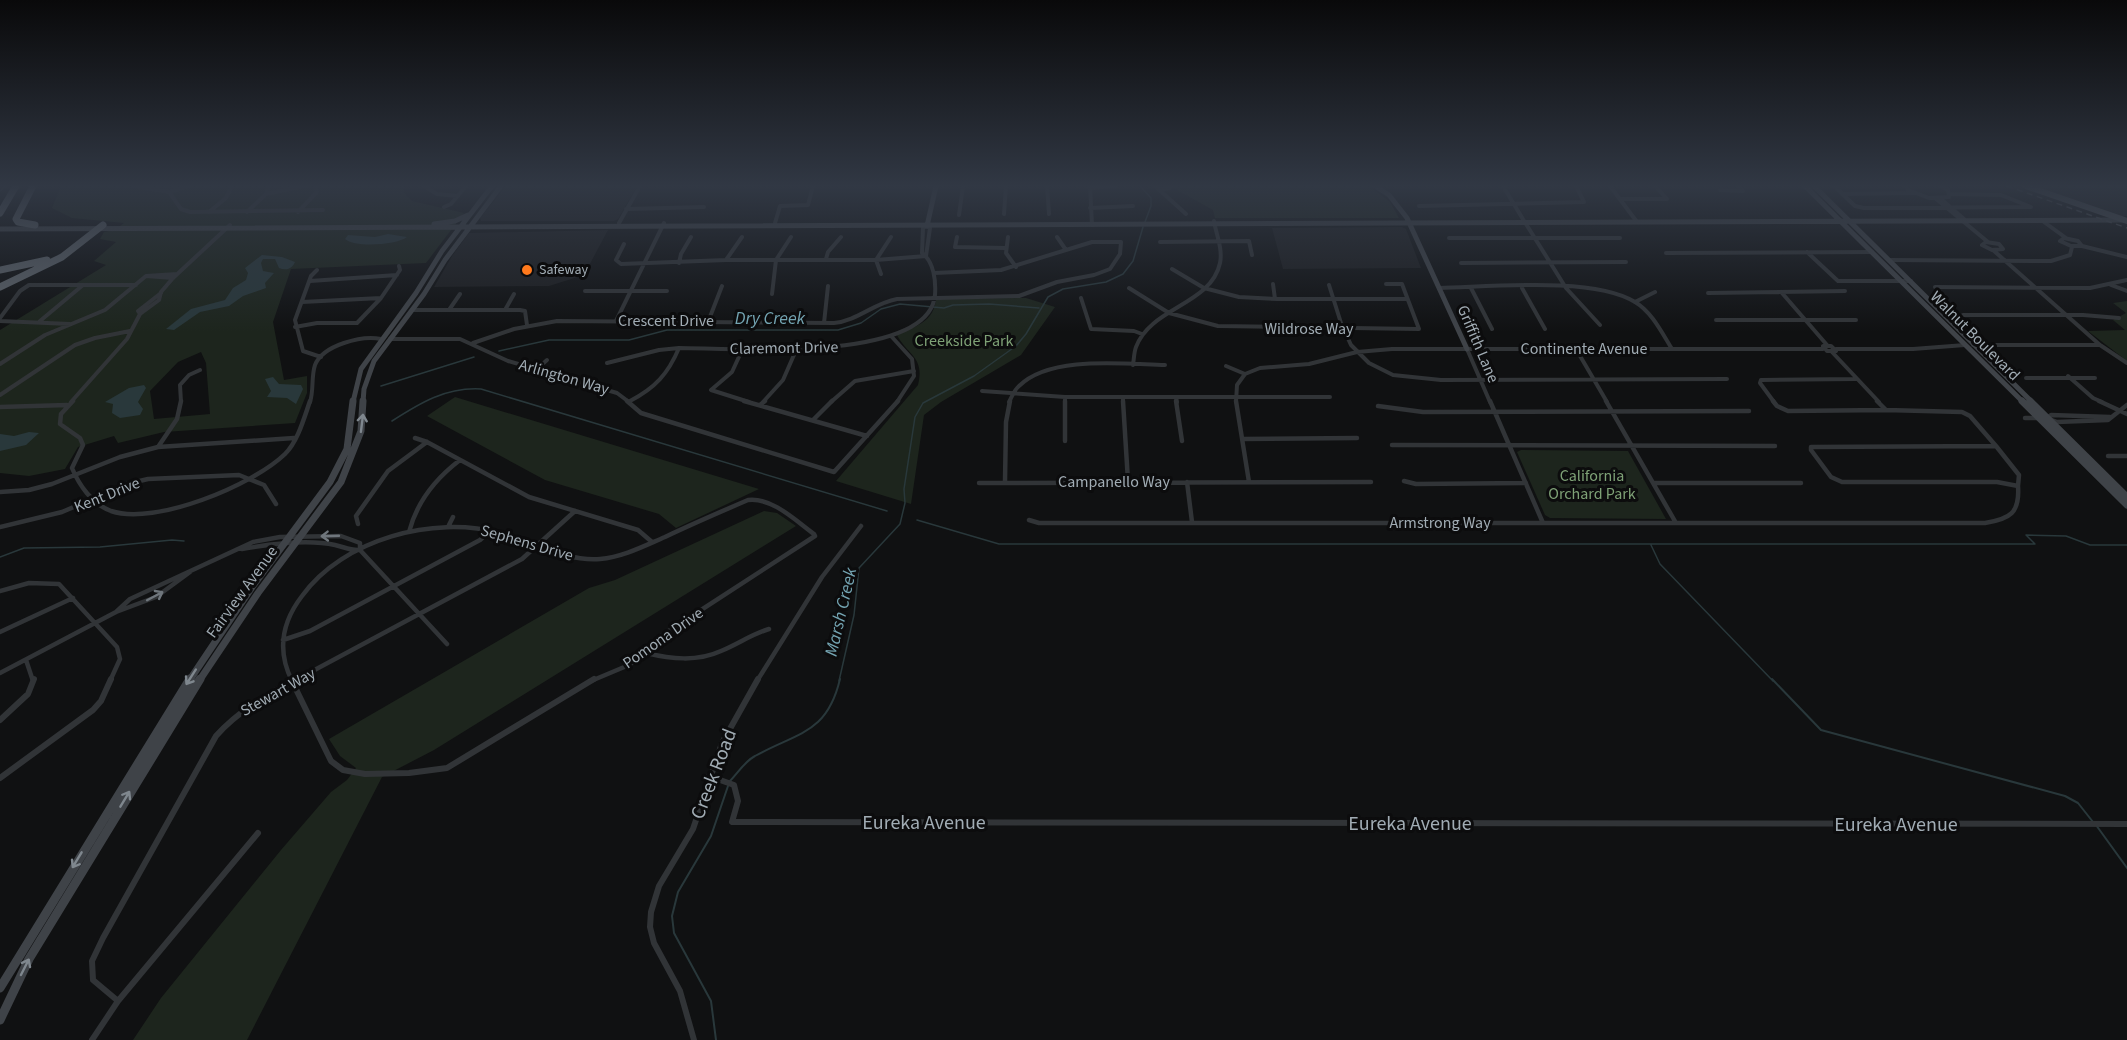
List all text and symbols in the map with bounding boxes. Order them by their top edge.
place label: Safeway [539,260,588,280]
marker: Safeway [520,263,534,277]
street label: Walnut Boulevard [1925,286,2025,386]
street label: Griffith Lane [1452,302,1504,386]
water label: Dry Creek [735,306,806,331]
street label: Crescent Drive [618,310,714,332]
street label: Wildrose Way [1264,318,1354,340]
park label: Creekside Park [915,330,1014,352]
street label: Claremont Drive [730,336,839,360]
street label: Continente Avenue [1521,338,1648,360]
street label: Arlington Way [516,354,612,400]
one-way arrow [356,414,367,434]
park label: California Orchard Park [1548,465,1636,505]
street label: Campanello Way [1058,471,1170,493]
street label: Kent Drive [71,472,143,518]
street label: Armstrong Way [1389,512,1491,534]
street label: Sephens Drive [478,519,576,567]
one-way arrow [320,530,340,542]
street label: Fairview Avenue [201,541,283,642]
water label: Marsh Creek [819,565,863,659]
one-way arrow [146,590,163,602]
street label: Pomona Drive [618,602,708,674]
street label: Stewart Way [236,662,320,722]
one-way arrow [184,668,197,685]
street label: Creek Road [684,725,744,823]
one-way arrow [119,791,131,808]
street label: Eureka Avenue [862,809,986,837]
street label: Eureka Avenue [1348,810,1472,838]
street label: Eureka Avenue [1834,811,1958,839]
one-way arrow [70,851,82,868]
one-way arrow [20,958,31,976]

